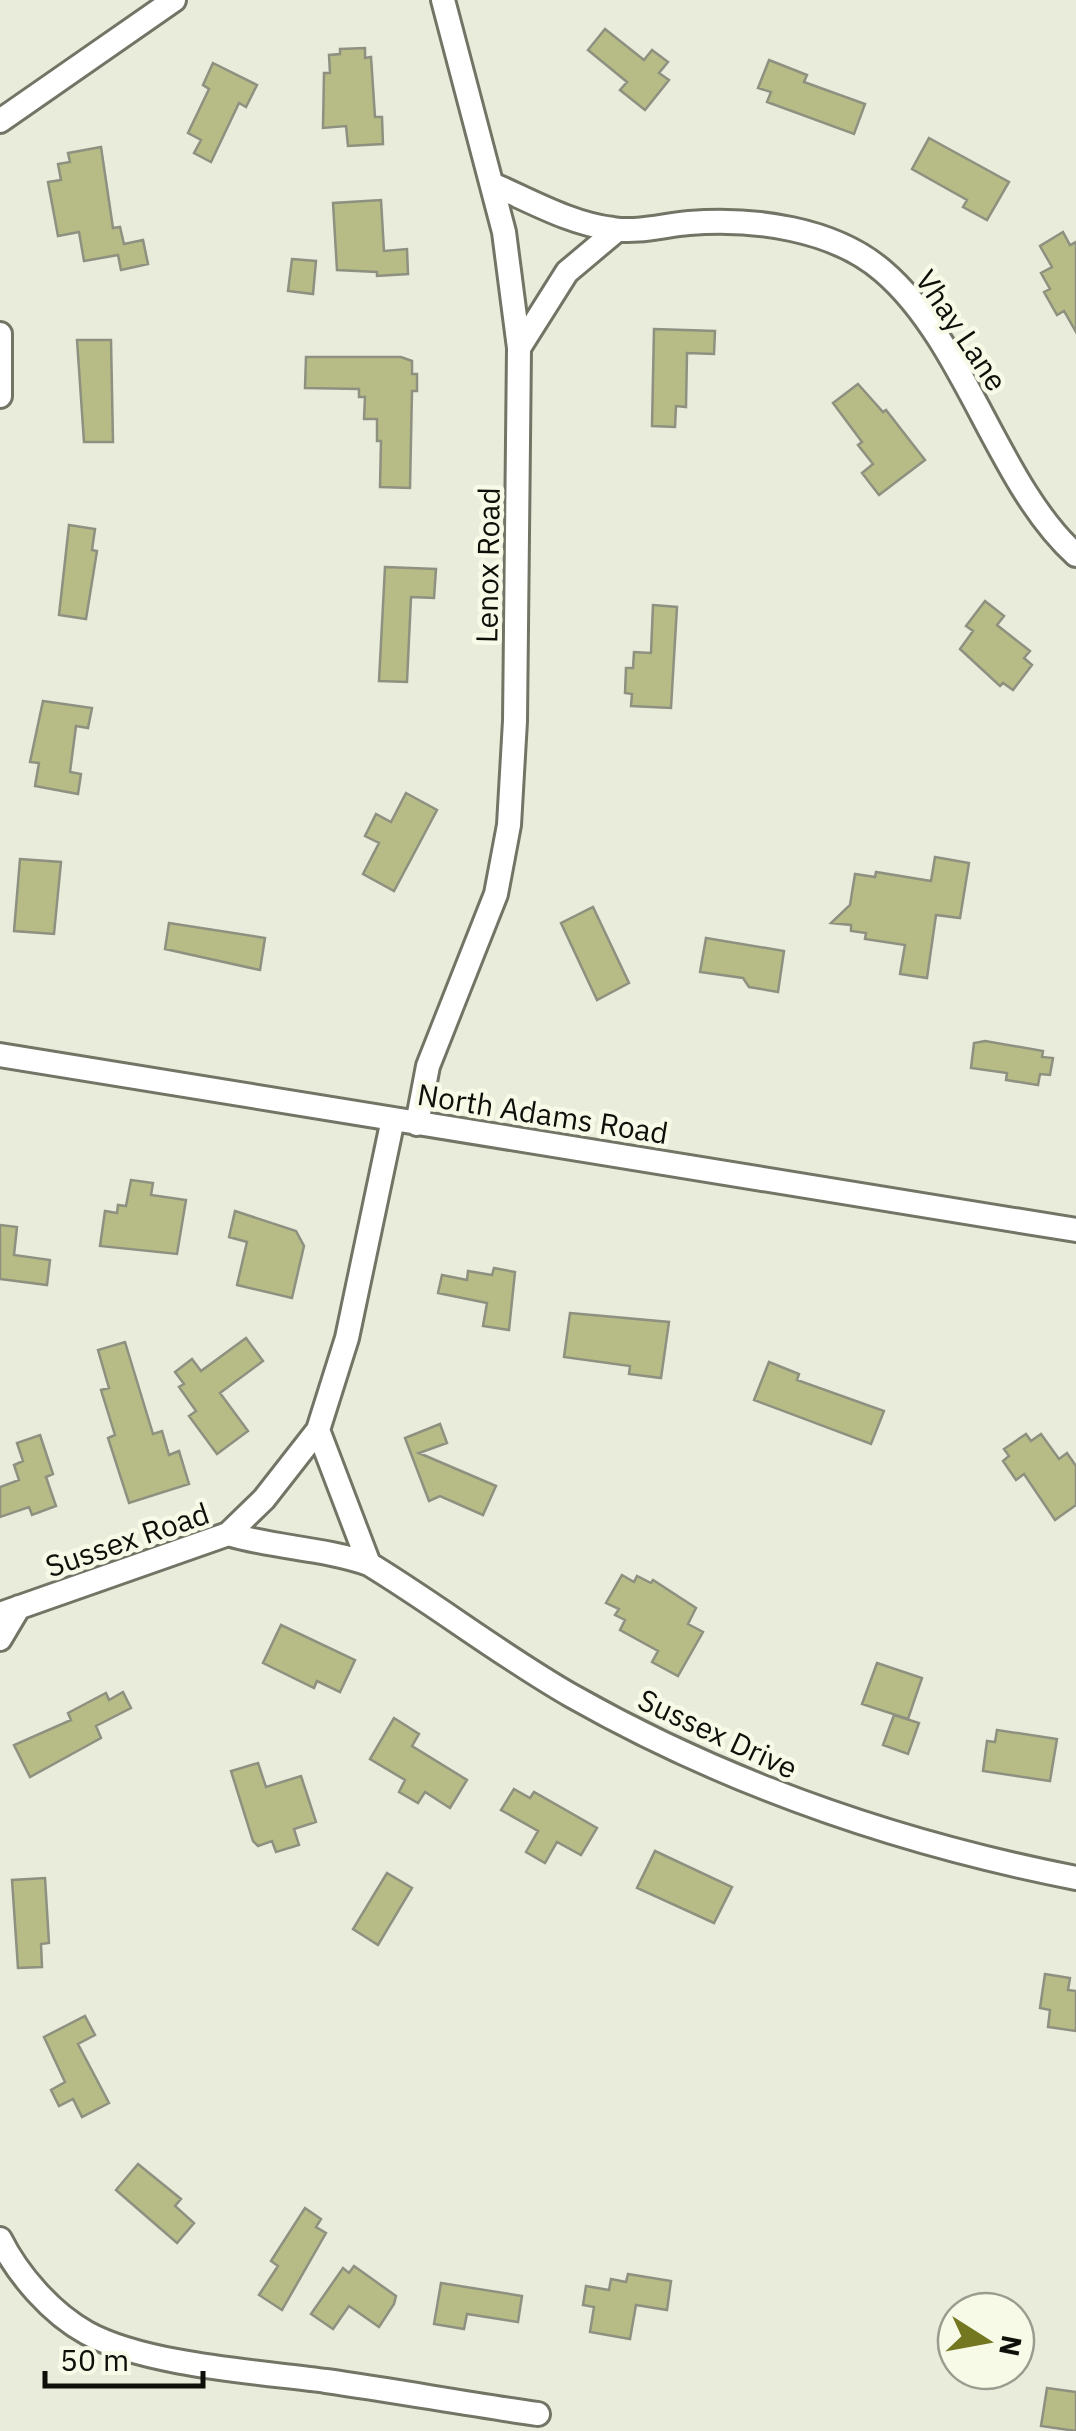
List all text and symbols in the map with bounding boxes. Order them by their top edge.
street label: Vhay Lane [907,262,1017,398]
street label: Lenox Road [466,487,508,643]
street label: North Adams Road [415,1074,671,1152]
street label: Sussex Road [40,1493,214,1585]
street label: Sussex Drive [632,1679,804,1787]
north arrow [936,2291,1036,2391]
scale bar [45,2326,202,2388]
text: N [991,2332,1031,2359]
text: 50 m [60,2340,129,2379]

